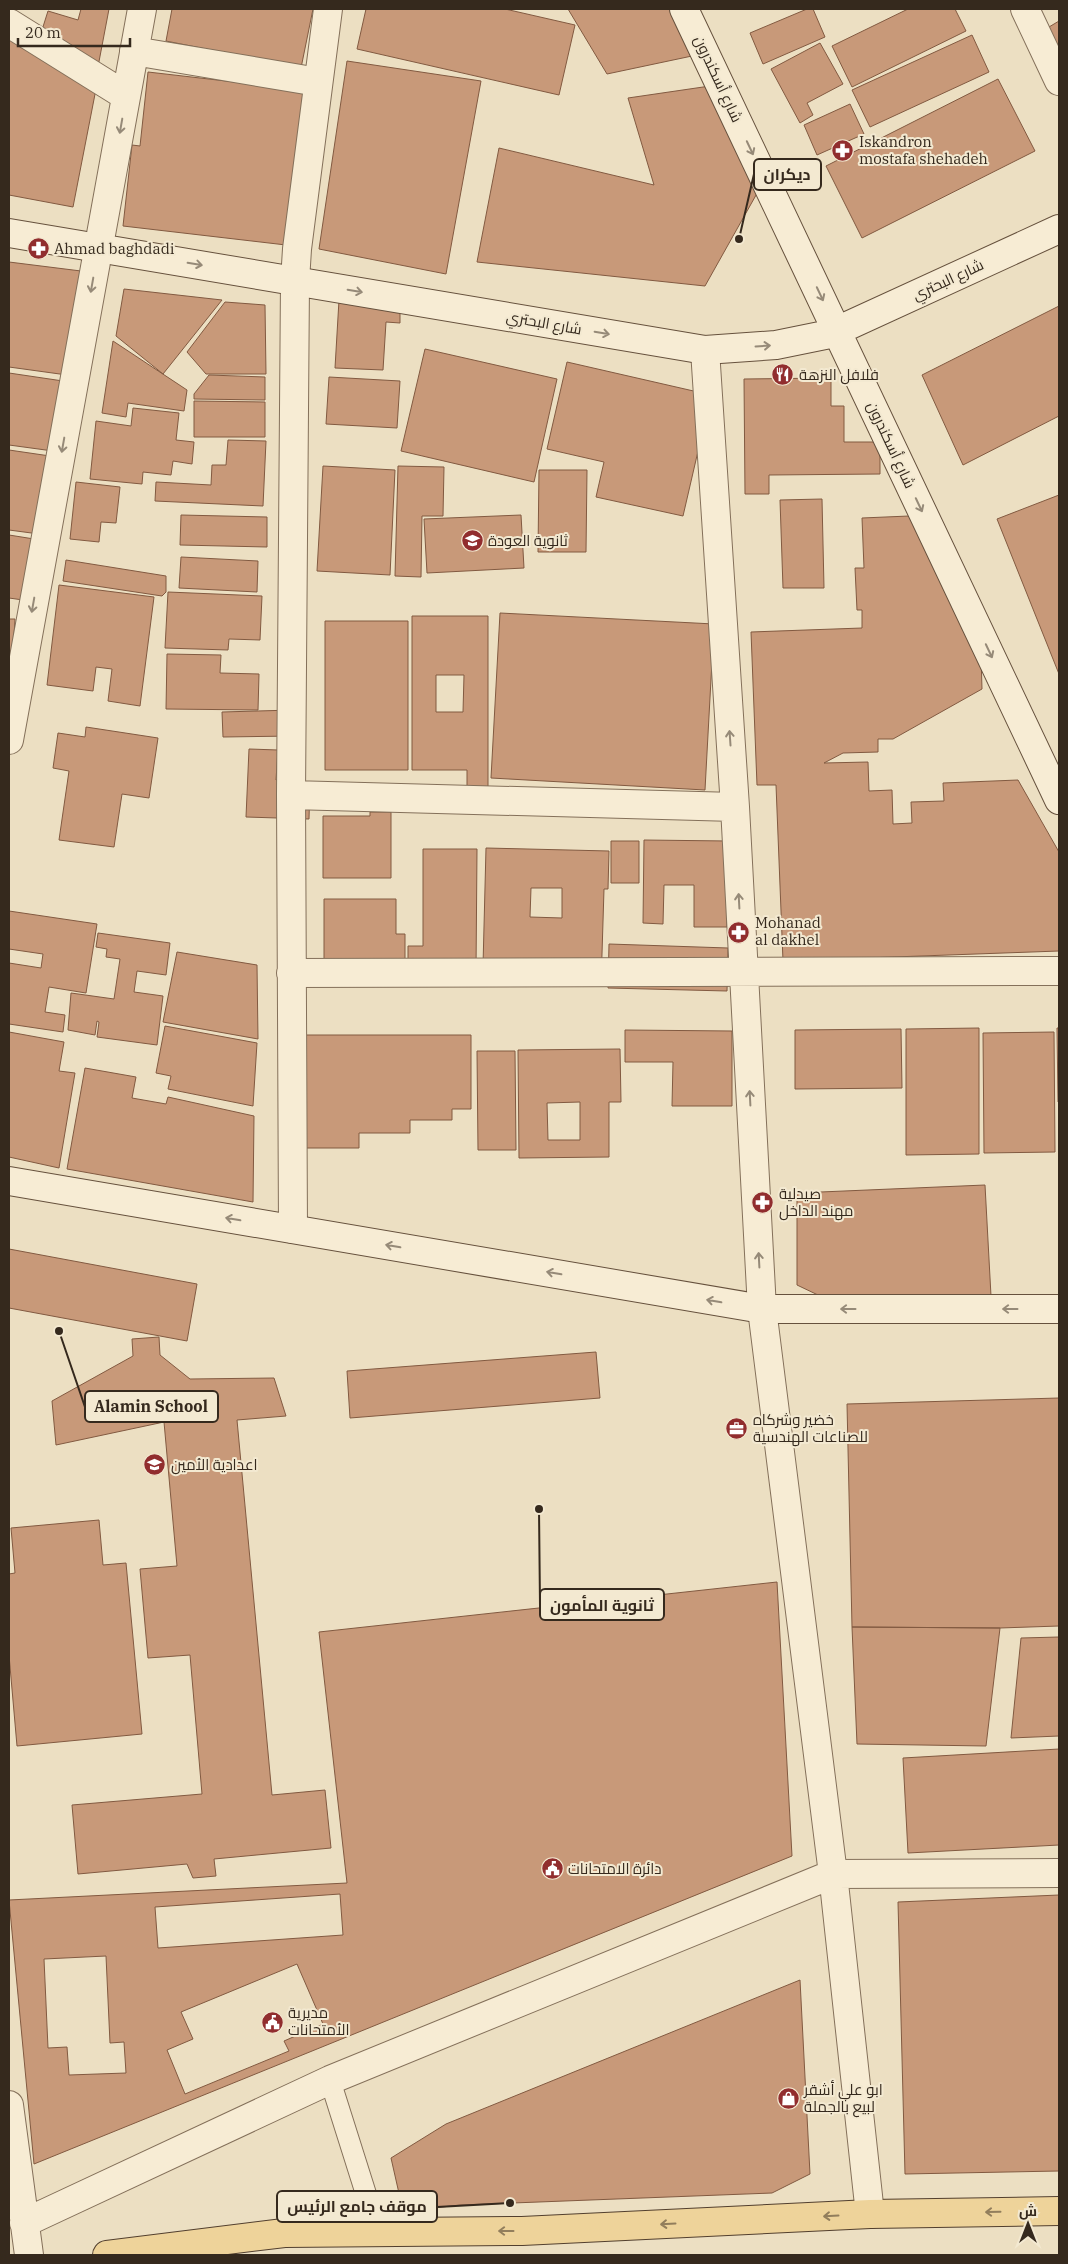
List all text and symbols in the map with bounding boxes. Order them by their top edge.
scale bar [18,15,130,47]
text: 20 m [25,23,61,42]
street label: شارع أسكندرون [688,32,747,126]
one-way arrow [115,117,125,133]
place label: Iskandron mostafa shehadeh [859,132,988,168]
pharmacy icon: Iskandron mostafa shehadeh [831,139,855,163]
one-way arrow [745,140,755,155]
callout: ديكران [754,159,821,190]
text: ديكران [764,164,811,184]
pharmacy icon: Ahmad baghdadi [26,237,50,261]
place label: Ahmad baghdadi [54,239,175,258]
street label: شارع البحتري [909,255,988,307]
one-way arrow [187,260,203,270]
one-way arrow [86,277,96,293]
one-way arrow [816,286,825,301]
one-way arrow [347,287,363,297]
street label: شارع البحتري [504,307,583,341]
one-way arrow [593,328,609,338]
one-way arrow [754,341,770,351]
restaurant icon: فلافل النزهة [771,363,795,387]
place label: فلافل النزهة [799,365,879,385]
street label: شارع أسكندرون [861,398,920,492]
one-way arrow [57,437,67,453]
one-way arrow [915,497,925,512]
school or university icon: ثانوية العودة [460,529,484,553]
place label: ثانوية العودة [488,531,568,550]
one-way arrow [28,597,38,613]
one-way arrow [985,643,994,658]
one-way arrow [726,731,735,747]
one-way arrow [735,893,744,909]
place label: Mohanad al dakhel [755,913,821,949]
pharmacy icon: Mohanad al dakhel [727,920,751,944]
one-way arrow [746,1090,755,1106]
place label: صيدلية مهند الداخل [779,1184,853,1221]
pharmacy icon: صيدلية مهند الداخل [751,1191,775,1215]
one-way arrow [225,1214,241,1224]
one-way arrow [386,1241,402,1251]
one-way arrow [755,1252,764,1268]
one-way arrow [546,1268,562,1278]
one-way arrow [706,1295,722,1305]
one-way arrow [840,1304,856,1314]
one-way arrow [1003,1304,1019,1314]
callout: Alamin School [85,1391,218,1422]
text: Alamin School [94,1396,208,1416]
place label: خضير وشركاه للصناعات الهندسية [753,1410,868,1447]
office icon: خضير وشركاه للصناعات الهندسية [725,1417,749,1441]
school or university icon: اعدادية الأمين [143,1453,167,1477]
place label: اعدادية الأمين [171,1455,258,1475]
callout: ثانوية المأمون [540,1589,664,1620]
text: ثانوية المأمون [550,1595,655,1615]
public building icon: دائرة الامتحانات [540,1857,564,1881]
place label: دائرة الامتحانات [568,1859,662,1878]
place label: مديرية الأمتحانات [288,2003,350,2039]
public building icon: مديرية الأمتحانات [260,2010,284,2034]
place label: ابو علي أشقر لبيع بالجملة [803,2080,883,2118]
shop icon: ابو علي أشقر لبيع بالجملة [776,2087,800,2111]
callout: موقف جامع الرئيس [277,2191,437,2222]
text: موقف جامع الرئيس [287,2196,427,2217]
north arrow [1003,2199,1053,2249]
text: ش [1019,2202,1037,2220]
one-way arrow [985,2207,1002,2217]
one-way arrow [823,2211,839,2220]
one-way arrow [661,2219,677,2229]
one-way arrow [498,2226,514,2236]

